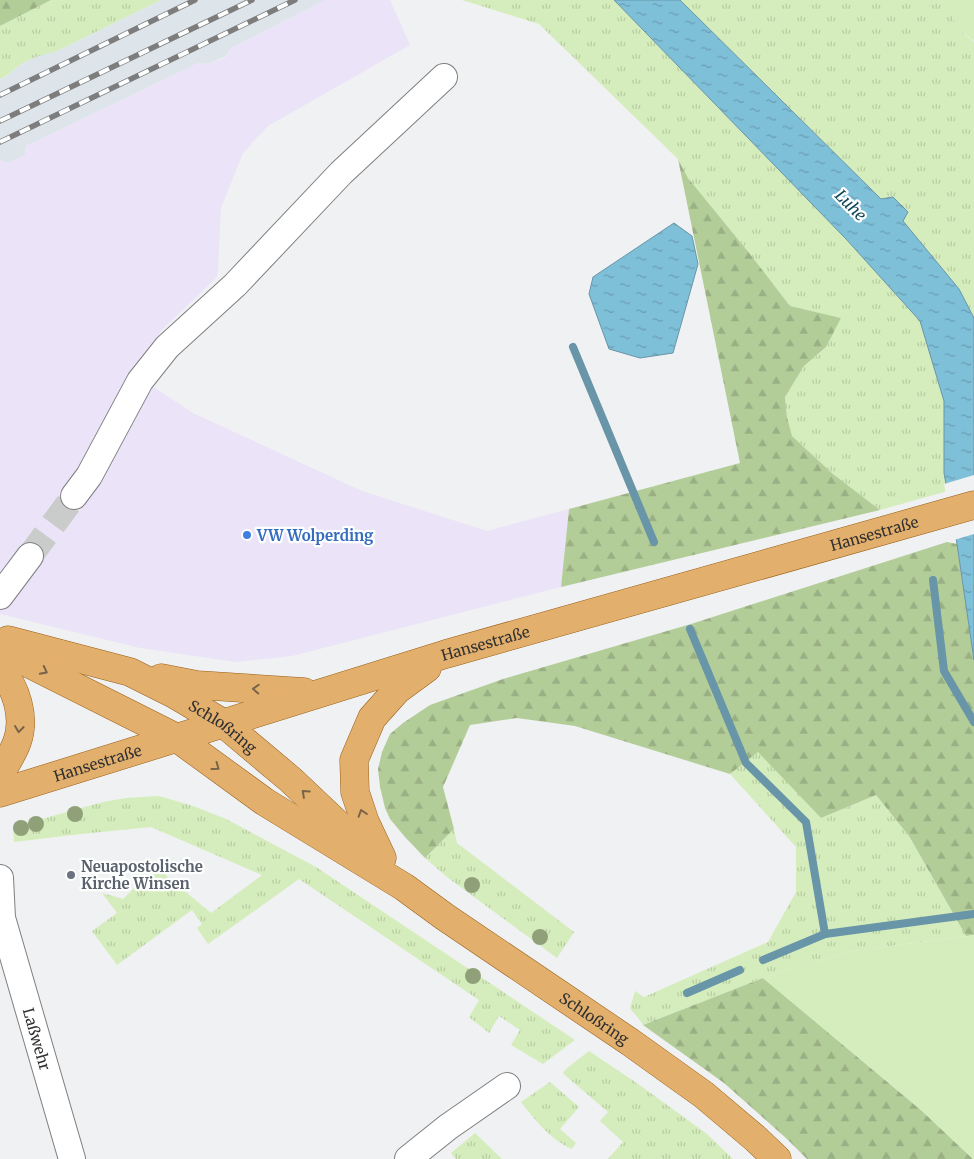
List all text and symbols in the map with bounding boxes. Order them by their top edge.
water label: Luhe [831,185,871,225]
street label: Hansestraße [828,512,921,555]
place label: VW Wolperding [256,526,374,545]
marker: VW Wolperding [241,529,253,541]
street label: Hansestraße [439,621,532,664]
one-way arrow [38,665,47,675]
one-way arrow [251,684,259,695]
street label: Schloßring [185,695,261,757]
one-way arrow [14,725,25,733]
street label: Hansestraße [51,740,144,785]
one-way arrow [210,761,219,769]
one-way arrow [301,789,310,798]
one-way arrow [357,809,367,817]
place label: Neuapostolische Kirche Winsen [81,857,203,893]
marker: Neuapostolische Kirche Winsen [65,869,77,881]
street label: Schloßring [556,988,633,1048]
street label: Laßwehr [19,1006,55,1073]

